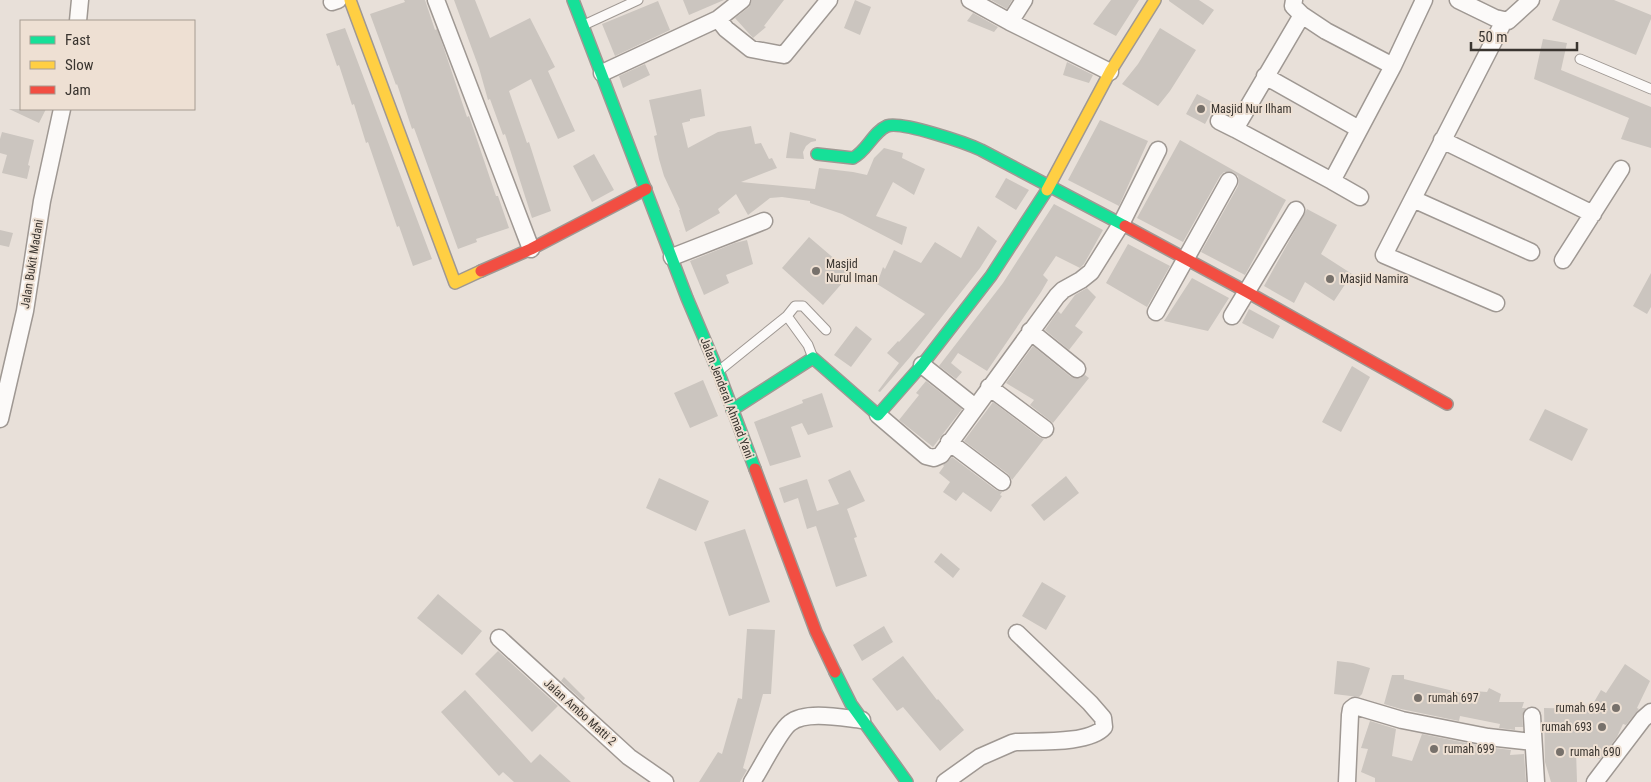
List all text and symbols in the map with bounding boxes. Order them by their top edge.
legend [20,20,195,110]
scale bar [1471,20,1577,52]
text: 50 m [1478,28,1508,46]
text: Fast [65,31,90,49]
text: Slow [65,56,94,74]
text: Jam [65,81,91,99]
place label: Masjid Nur Ilham [1211,102,1291,116]
marker: Masjid Nur Ilham [1195,103,1207,115]
street label: Jalan Bukit Madani [18,218,46,310]
place label: Masjid Nurul Iman [826,257,878,285]
marker: Masjid Nurul Iman [810,265,822,277]
place label: Masjid Namira [1340,272,1409,286]
marker: Masjid Namira [1324,273,1336,285]
street label: Jalan Jenderal Ahmad Yani [697,336,757,460]
street label: Jalan Ambo Matti 2 [541,676,619,748]
place label: rumah 697 [1428,691,1479,705]
marker: rumah 697 [1412,692,1424,704]
place label: rumah 694 [1555,701,1606,715]
marker: rumah 694 [1610,702,1622,714]
place label: rumah 693 [1541,720,1592,734]
marker: rumah 693 [1596,721,1608,733]
place label: rumah 699 [1444,742,1495,756]
marker: rumah 699 [1428,743,1440,755]
place label: rumah 690 [1570,745,1621,759]
marker: rumah 690 [1554,746,1566,758]

